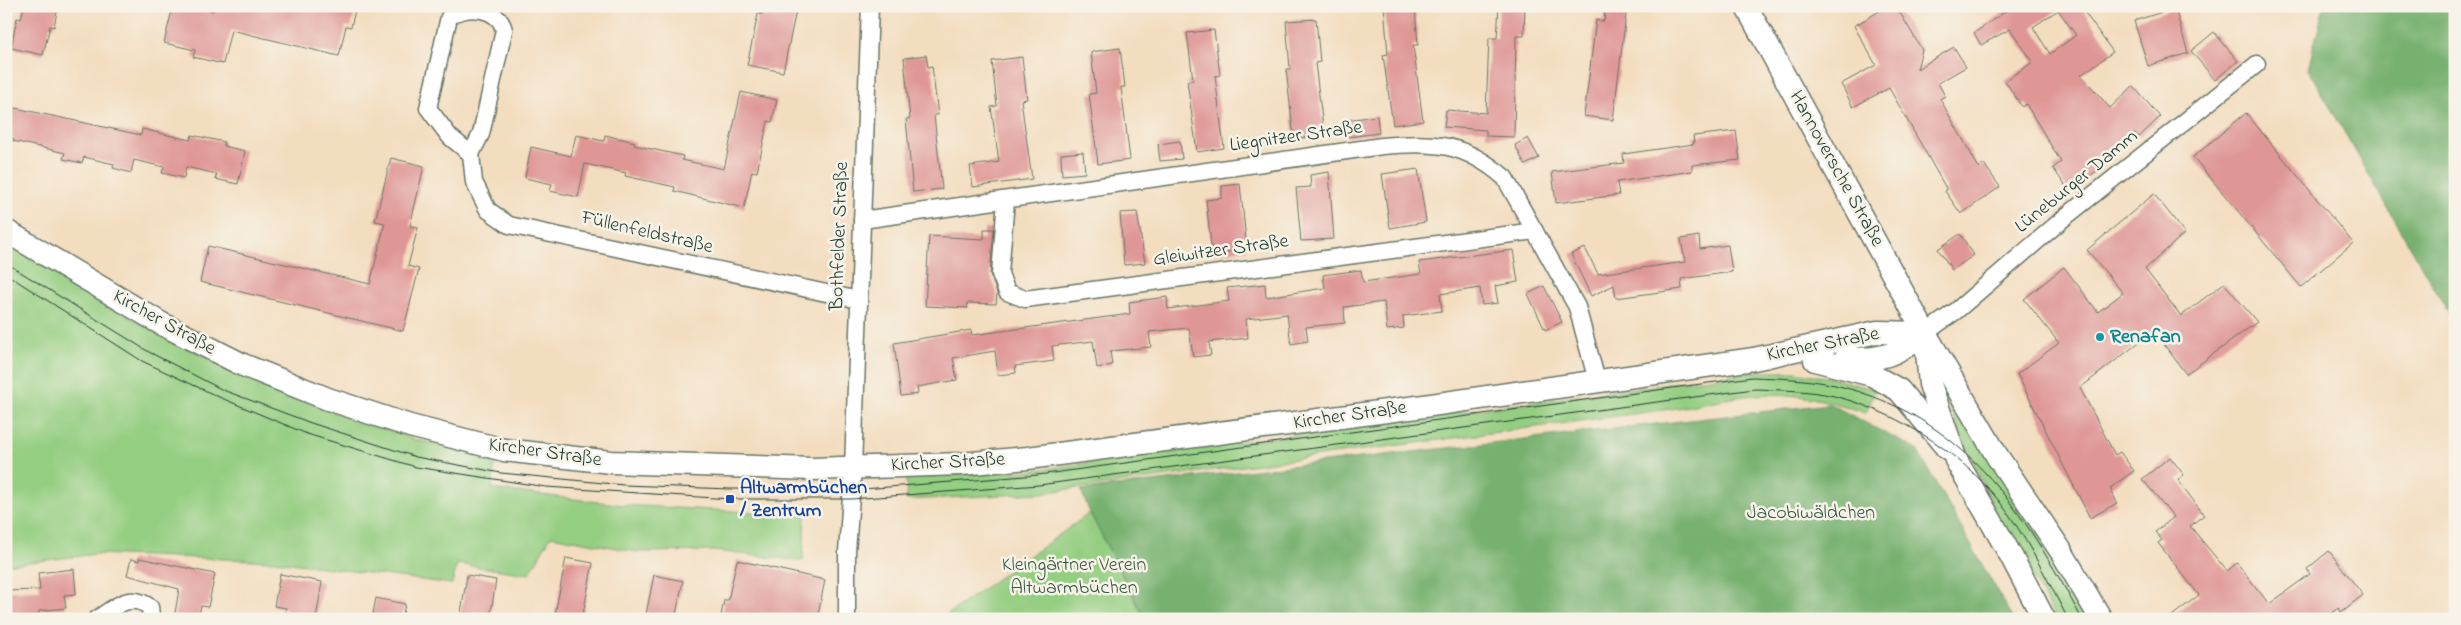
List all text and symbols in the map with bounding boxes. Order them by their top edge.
street label: Hannoversche Straße [1781,86,1891,252]
street label: Liegnitzer Straße [1228,113,1364,162]
street label: Lüneburger Damm [2009,123,2146,242]
street label: Bothfelder Straße [823,161,857,312]
street label: Füllenfeldstraße [577,204,716,262]
street label: Gleiwitzer Straße [1151,227,1291,275]
street label: Kircher Straße [107,283,221,363]
street label: Kircher Straße [1764,320,1882,370]
place label: Renafan [2110,323,2181,352]
marker: Renafan [2094,331,2106,343]
street label: Kircher Straße [1292,394,1409,438]
street label: Kircher Straße [487,431,604,475]
street label: Kircher Straße [890,446,1006,480]
place label: Altwarmbüchen / Zentrum [739,474,867,526]
marker: Altwarmbüchen / Zentrum [724,493,736,505]
park label: Jacobiwäldchen [1747,499,1875,528]
park label: Kleingärtner Verein Altwarmbüchen [1002,551,1146,603]

